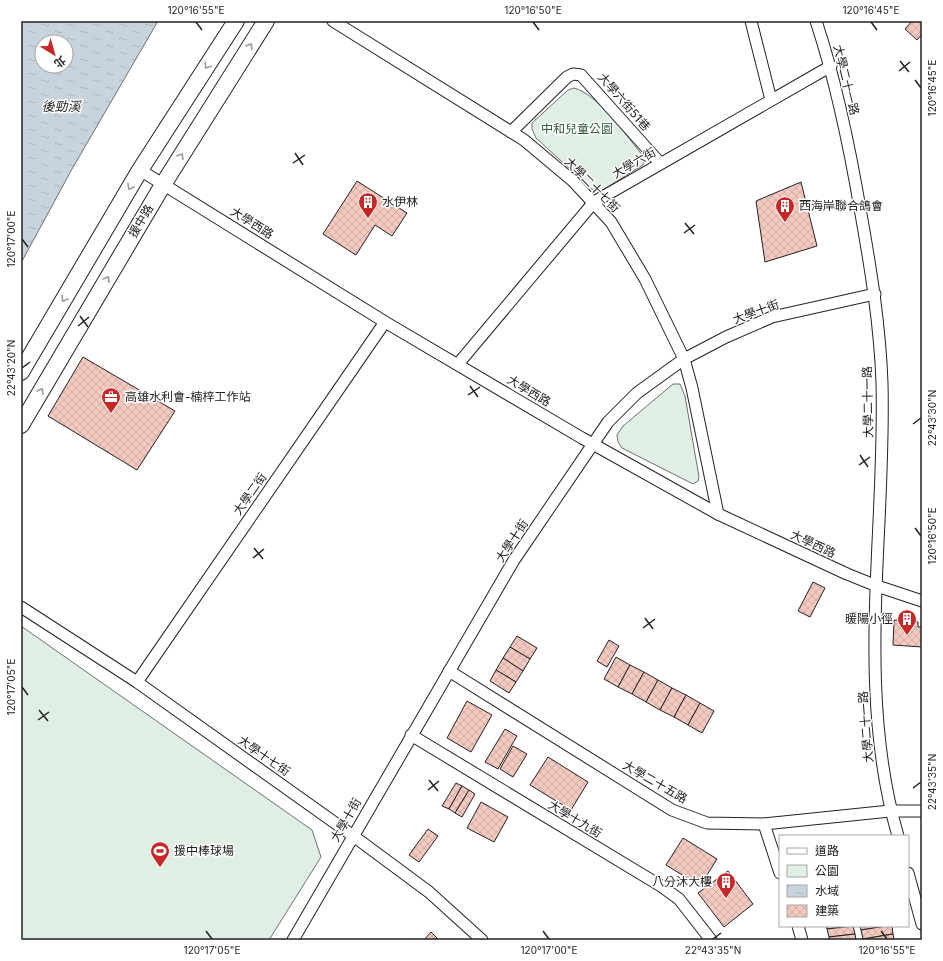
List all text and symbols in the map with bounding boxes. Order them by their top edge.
text: 120°16'55"E [167,4,225,16]
text: 120°16'50"E [504,4,562,16]
text: 120°16'45"E [843,4,899,16]
north arrow [34,34,74,74]
one-way arrow [245,43,253,50]
street label: 大學二十一路 [830,43,862,117]
text: 北 [51,53,69,71]
text: 120°16'45"E [926,60,938,116]
one-way arrow [205,61,212,68]
street label: 大學六街51巷 [595,70,654,134]
water label: 後勁溪 [41,98,82,114]
park label: 中和兒童公園 [541,121,613,136]
street label: 大學六街 [609,144,658,181]
one-way arrow [176,153,183,160]
street label: 大學二十七街 [562,154,623,215]
one-way arrow [128,183,135,190]
building icon: 水伊林 [357,191,379,219]
place label: 水伊林 [382,194,418,209]
building icon: 西海岸聯合鴿會 [774,195,796,223]
place label: 西海岸聯合鴿會 [799,198,883,213]
street label: 援中路 [125,201,156,240]
street label: 大學西路 [228,203,277,242]
text: 120°17'00"E [5,210,17,268]
one-way arrow [102,276,109,283]
one-way arrow [61,295,69,302]
street label: 大學十街 [731,296,781,327]
text: 22°43'20"N [5,340,17,396]
street label: 大學二十一路 [859,366,876,438]
street label: 大學西路 [505,372,554,409]
office icon: 高雄水利會-楠梓工作站 [100,386,122,414]
one-way arrow [36,388,43,396]
place label: 高雄水利會-楠梓工作站 [125,389,251,404]
text: 22°43'30"N [926,390,938,446]
street label: 大學二街 [230,470,270,518]
text: 120°16'50"E [926,507,938,565]
street label: 大學十街 [492,517,531,565]
street label: 大學西路 [788,527,838,560]
building icon: 暖陽小徑 [896,608,918,636]
place label: 暖陽小徑 [845,611,893,626]
text: 120°17'05"E [5,659,17,715]
street label: 大學二十一路 [855,691,876,764]
street label: 大學十七街 [235,732,293,779]
text: 22°43'35"N [926,754,938,810]
street label: 大學二十五路 [620,757,690,806]
street label: 大學十街 [327,795,364,844]
street label: 大學十九街 [546,797,605,840]
legend [779,835,909,927]
sports icon: 援中棒球場 [149,840,171,868]
place label: 援中棒球場 [174,843,234,858]
text: 道路 [815,843,839,858]
text: 公園 [815,863,839,878]
building icon: 八分沐大樓 [715,871,737,899]
place label: 八分沐大樓 [652,874,712,889]
text: 水域 [815,883,839,898]
text: 建築 [815,903,839,918]
text: 120°17'05"E [184,944,240,956]
text: 120°17'00"E [520,944,578,956]
text: 22°43'35"N [685,944,741,956]
text: 120°16'55"E [858,944,916,956]

